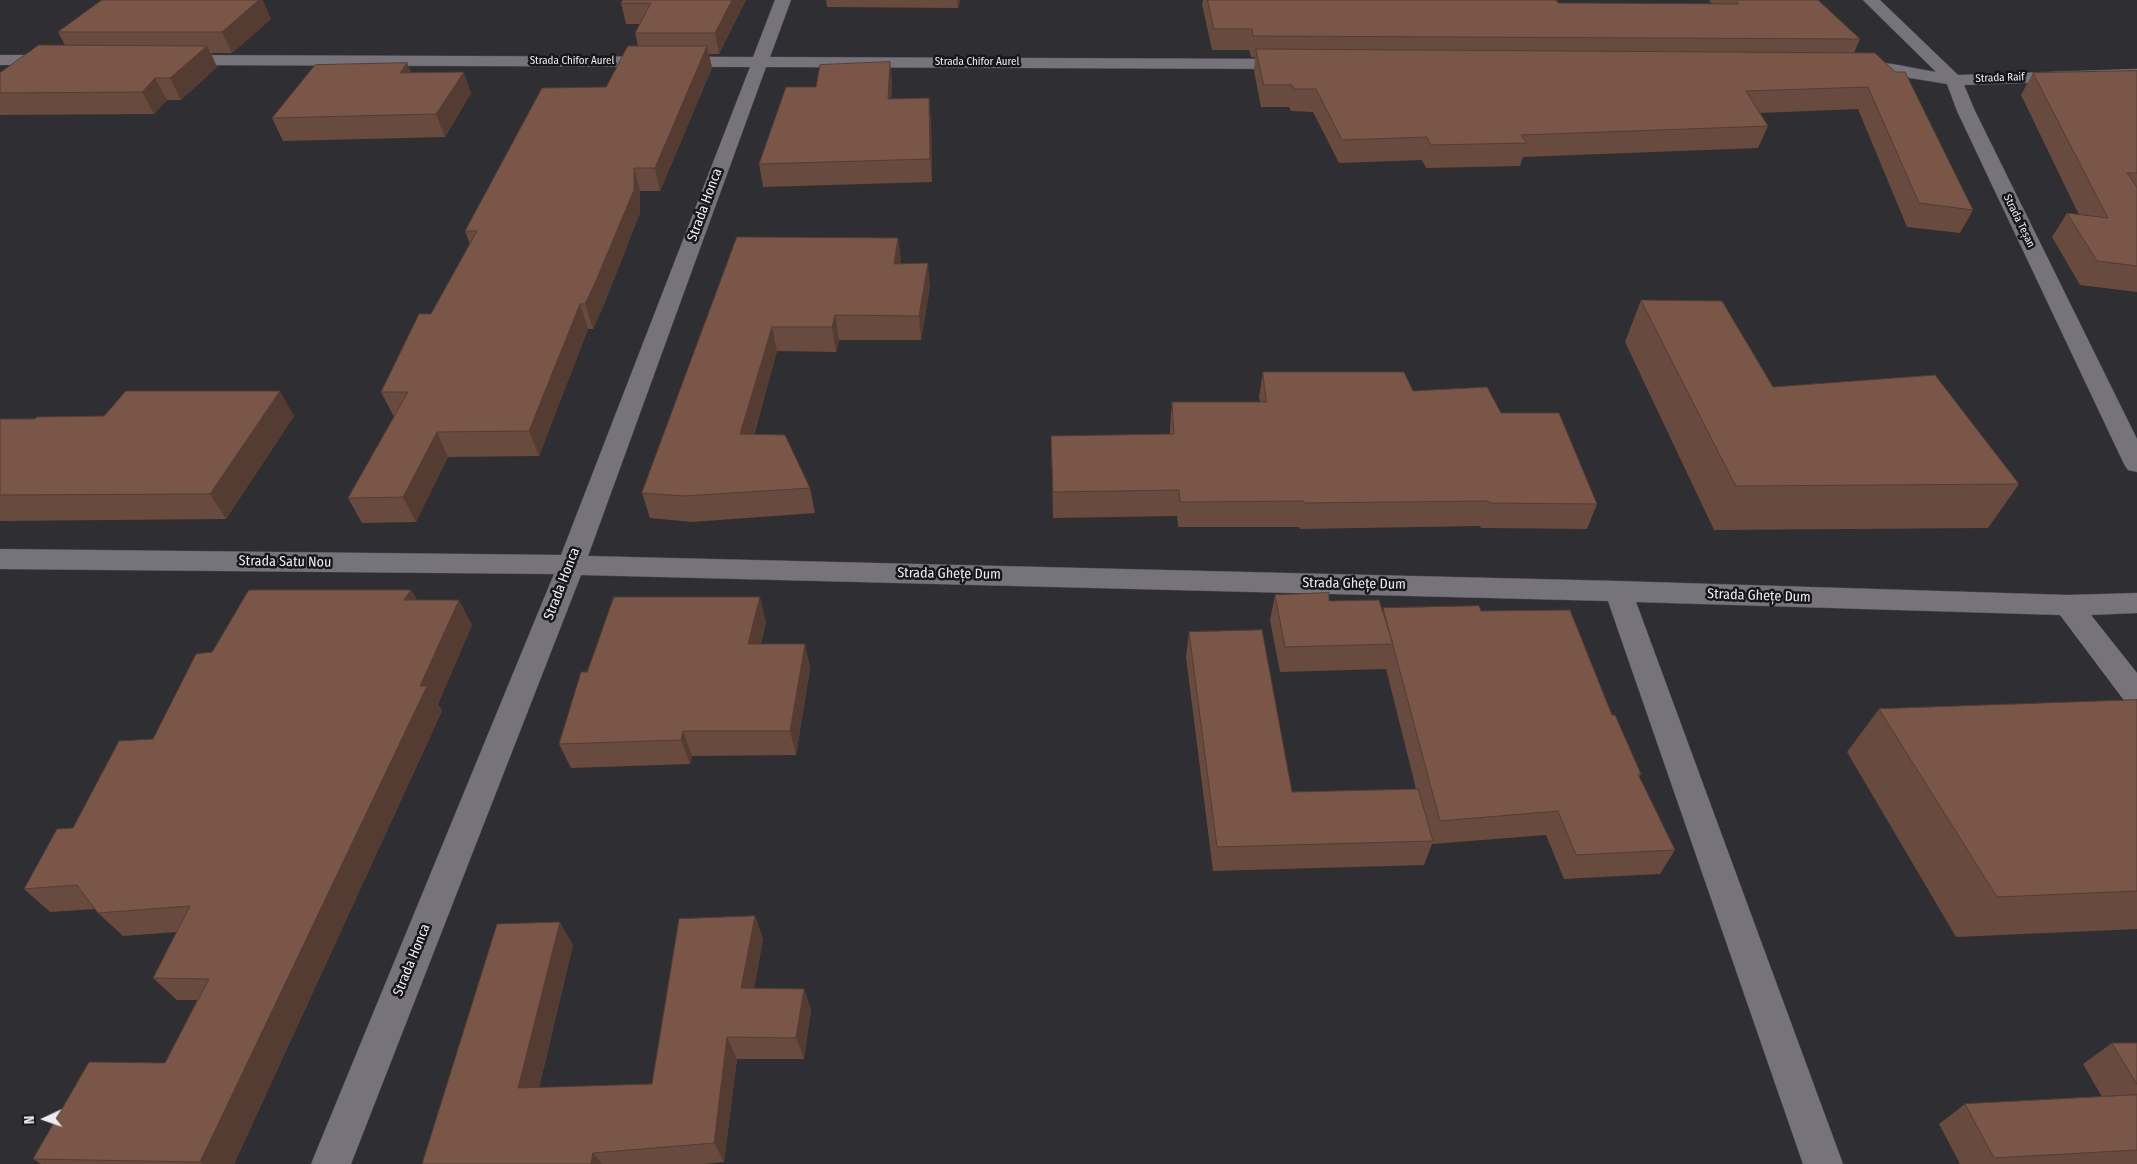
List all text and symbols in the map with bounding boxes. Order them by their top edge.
street label: Strada Chifor Aurel [530,54,614,68]
street label: Strada Chifor Aurel [935,55,1019,69]
street label: Strada Raif [1975,71,2025,85]
street label: Strada Honca [684,166,726,244]
street label: Strada Teșan [2000,192,2038,250]
street label: Strada Honca [540,545,584,623]
street label: Strada Satu Nou [239,553,331,571]
street label: Strada Ghețe Dum [897,565,1001,583]
street label: Strada Ghețe Dum [1302,575,1406,593]
street label: Strada Ghețe Dum [1707,586,1811,606]
street label: Strada Honca [390,921,434,999]
north arrow [20,1094,70,1144]
text: N [21,1115,38,1124]

